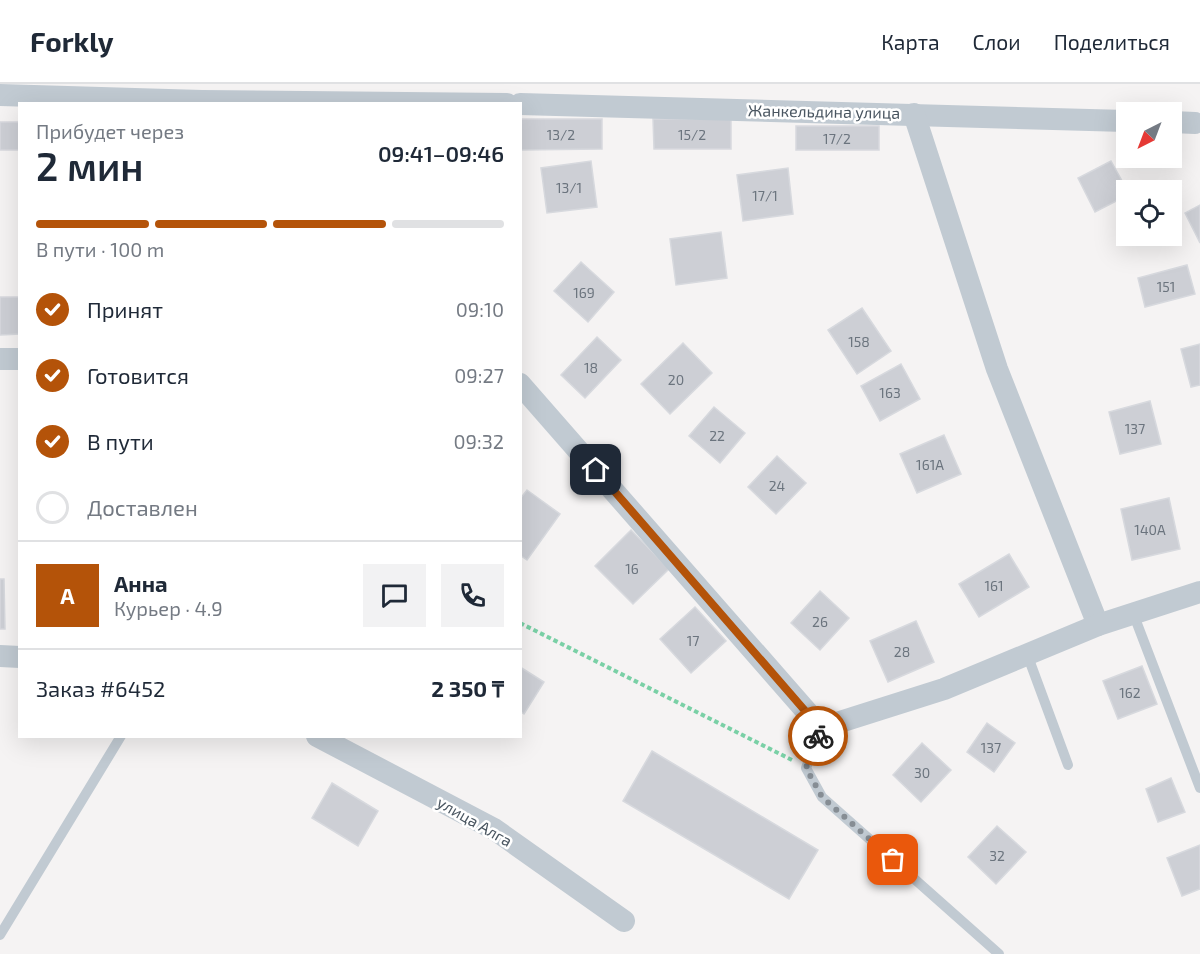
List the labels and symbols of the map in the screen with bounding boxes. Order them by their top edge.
street label: Жанкельдина улица [748,100,900,123]
north arrow [1116,102,1182,168]
house number: 13/2 [547,126,575,143]
house number: 15/2 [678,126,706,143]
house number: 17/2 [823,130,851,147]
house number: 13/1 [556,179,582,196]
house number: 17/1 [752,187,778,204]
house number: 151 [1157,278,1175,295]
house number: 169 [573,284,595,301]
house number: 158 [848,333,870,350]
house number: 18 [584,359,598,376]
house number: 20 [668,371,684,388]
house number: 163 [879,384,901,401]
house number: 137 [1125,420,1145,437]
house number: 22 [709,427,725,444]
pin [570,444,621,495]
house number: 161А [916,456,944,473]
house number: 24 [769,477,785,494]
house number: 140А [1134,521,1166,538]
house number: 16 [625,560,639,577]
house number: 161 [984,577,1004,594]
house number: 26 [812,613,828,630]
house number: 17 [687,632,699,649]
house number: 28 [894,643,910,660]
house number: 162 [1119,684,1141,701]
courier [788,706,848,766]
house number: 137 [981,739,1001,756]
house number: 30 [914,764,930,781]
street label: улица Алга [434,792,516,851]
pin [867,834,918,885]
house number: 32 [989,847,1005,864]

